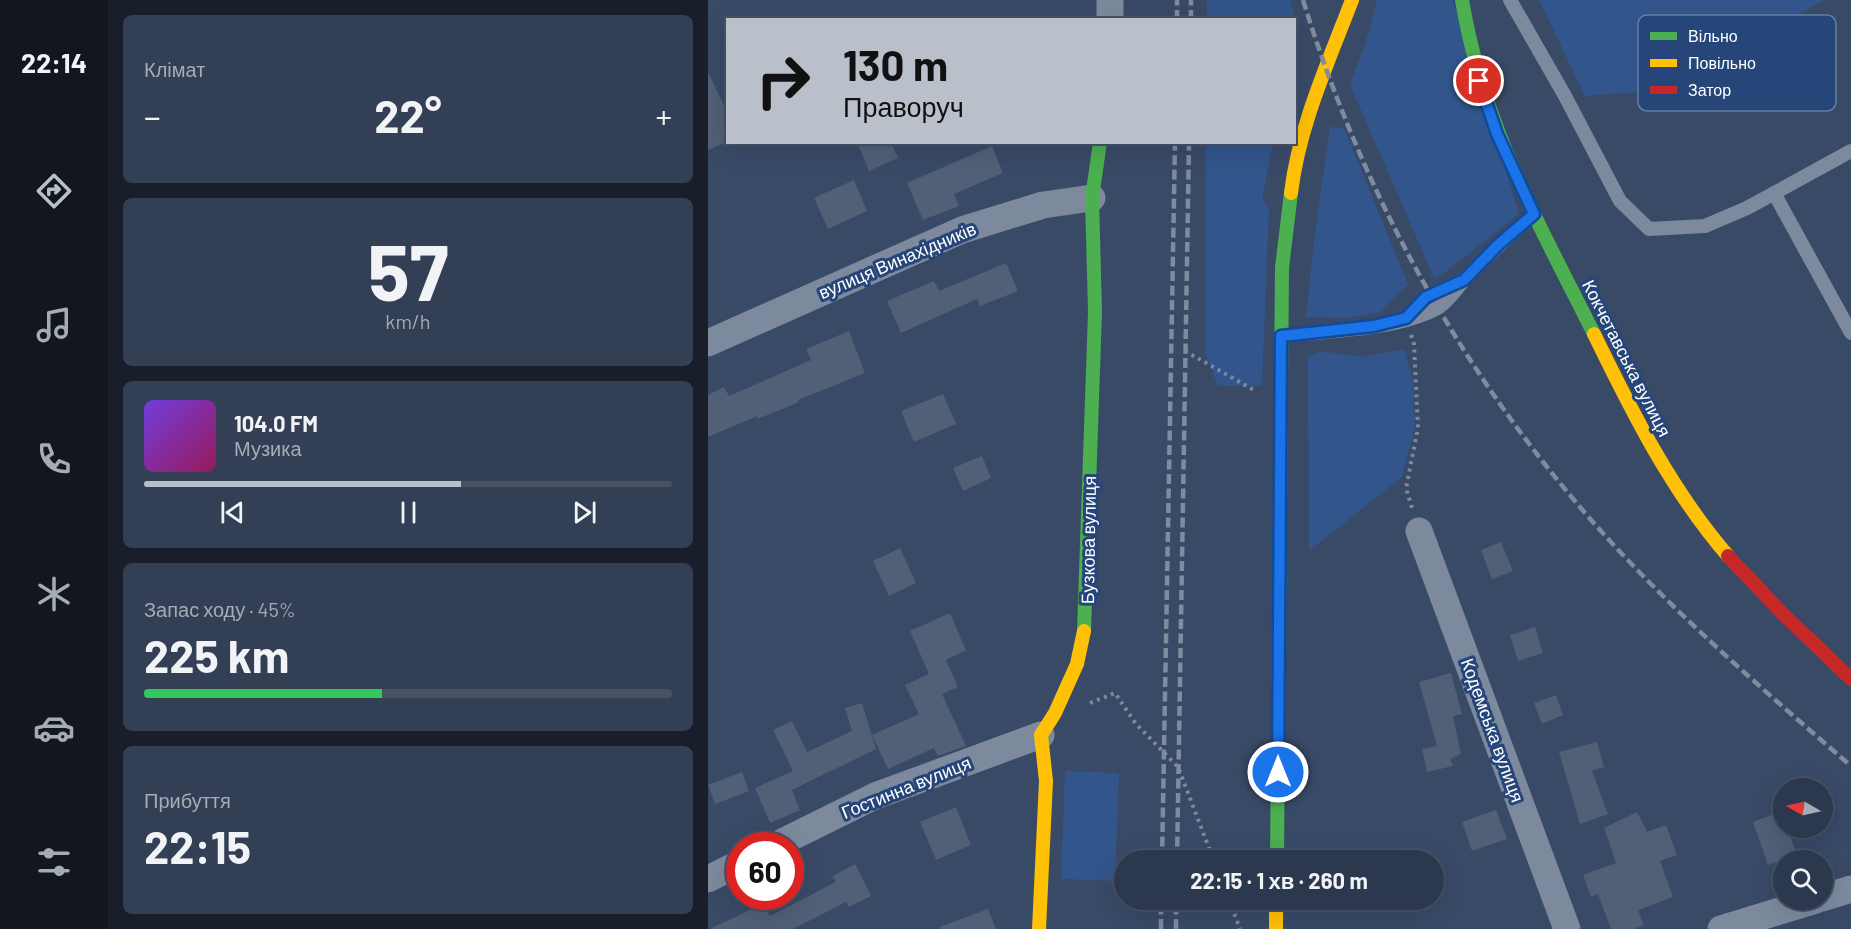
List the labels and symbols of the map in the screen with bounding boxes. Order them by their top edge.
legend [1638,15,1836,111]
text: Вільно [1688,26,1738,45]
text: Повільно [1688,53,1756,72]
pin [1453,55,1504,106]
text: Затор [1688,80,1731,99]
street label: вулиця Винахідників [815,217,979,303]
street label: Кокчетавська вулиця [1578,276,1676,440]
street label: Бузкова вулиця [1076,476,1100,604]
street label: Кодемська вулиця [1457,655,1529,805]
position arrow [1246,740,1310,804]
street label: Гостинна вулиця [838,751,974,823]
north arrow [1773,778,1833,838]
speed limit sign: 60 [726,832,804,910]

